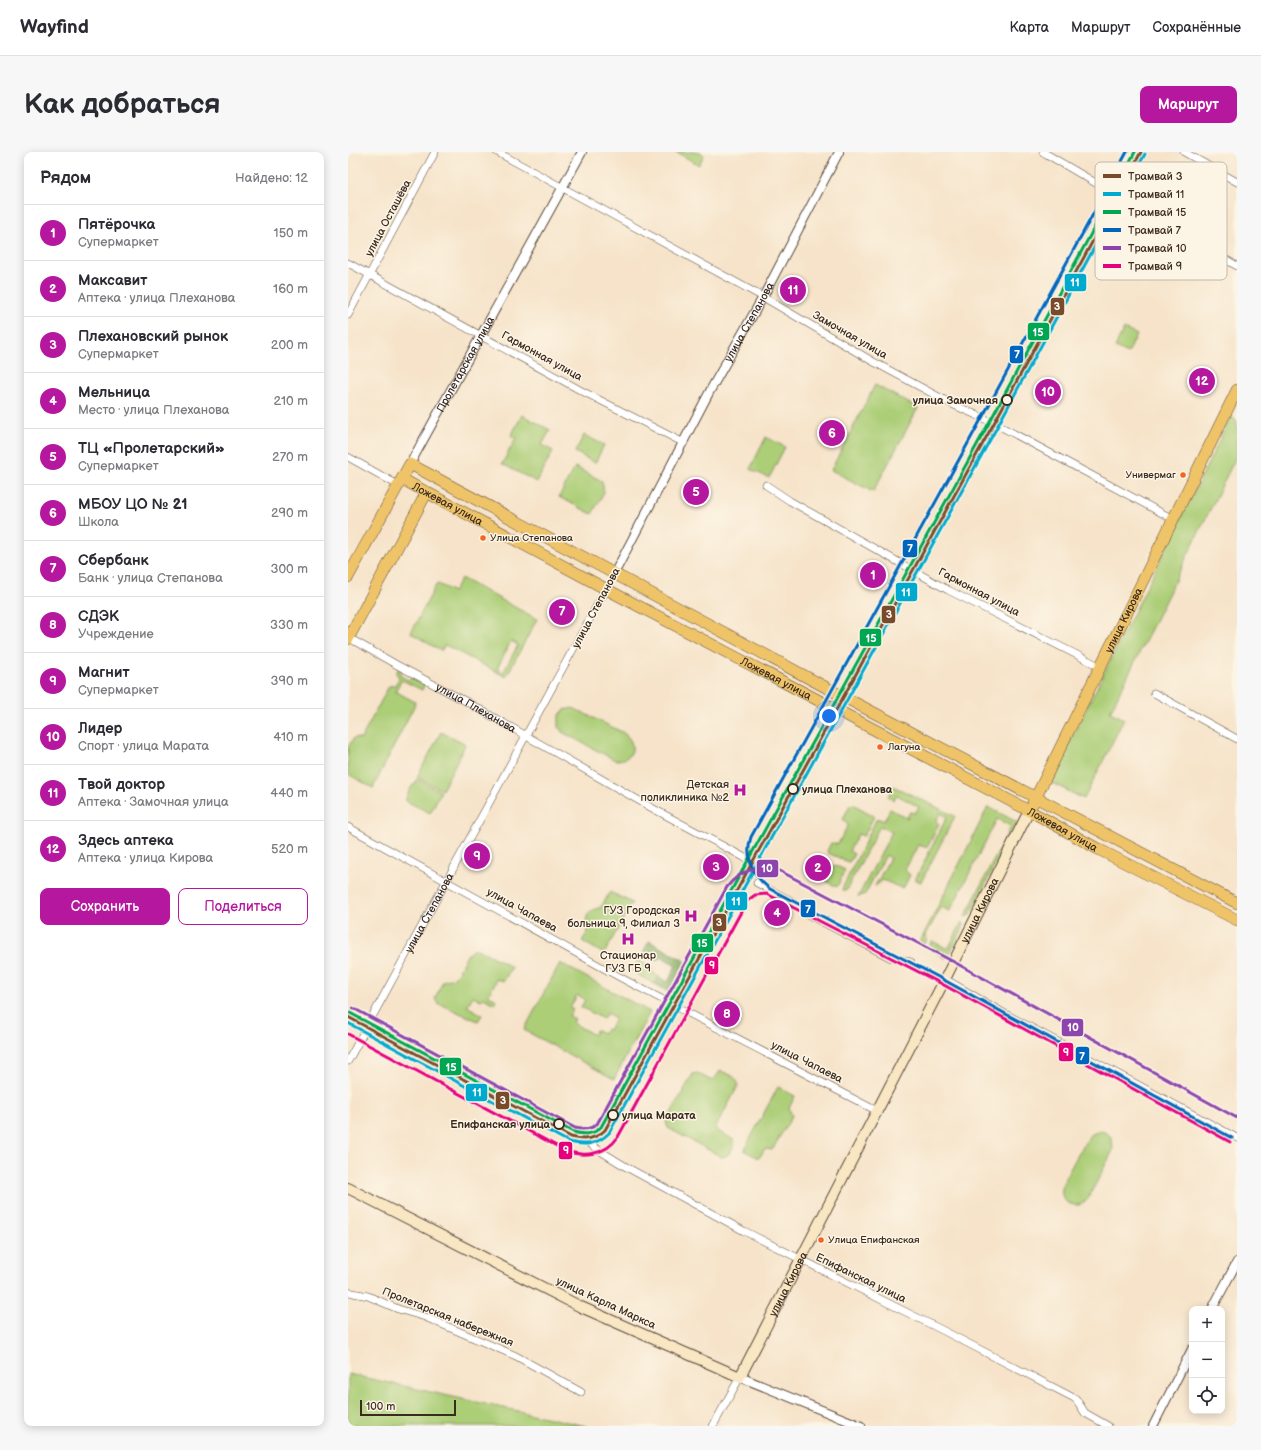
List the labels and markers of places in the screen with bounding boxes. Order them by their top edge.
pin: 11 [780,275,806,305]
pin: 12 [1189,366,1215,396]
pin: 10 [1035,377,1061,407]
place label: улица Замочная [913,394,998,407]
marker: улица Замочная [1001,394,1013,406]
pin: 6 [819,418,845,448]
place label: Универмаг [1125,469,1176,481]
marker: Универмаг [1178,470,1188,480]
pin: 5 [683,477,709,507]
place label: Улица Степанова [490,532,573,544]
marker: Улица Степанова [478,533,488,543]
pin: 1 [860,560,886,590]
pin: 7 [549,597,575,627]
place label: Лагуна [887,741,920,753]
marker: Лагуна [875,742,885,752]
place label: Детская поликлиника №2 [641,778,730,804]
hospital icon: Детская поликлиника №2 [732,782,748,798]
marker: улица Плеханова [787,783,799,795]
place label: улица Плеханова [802,783,893,796]
pin: 9 [464,841,490,871]
pin: 3 [703,852,729,882]
pin: 2 [805,853,831,883]
pin: 4 [764,898,790,928]
place label: ГУЗ Городская больница 9, Филиал 3 [567,904,680,930]
hospital icon: ГУЗ Городская больница 9, Филиал 3 [683,908,699,924]
hospital icon: Стационар ГУЗ ГБ 9 [620,931,636,947]
place label: Стационар ГУЗ ГБ 9 [600,949,657,975]
pin: 8 [714,999,740,1029]
marker: улица Марата [607,1109,619,1121]
place label: улица Марата [622,1109,696,1122]
place label: Епифанская улица [450,1118,551,1131]
marker: Епифанская улица [553,1118,565,1130]
place label: Улица Епифанская [828,1234,920,1246]
marker: Улица Епифанская [816,1235,826,1245]

